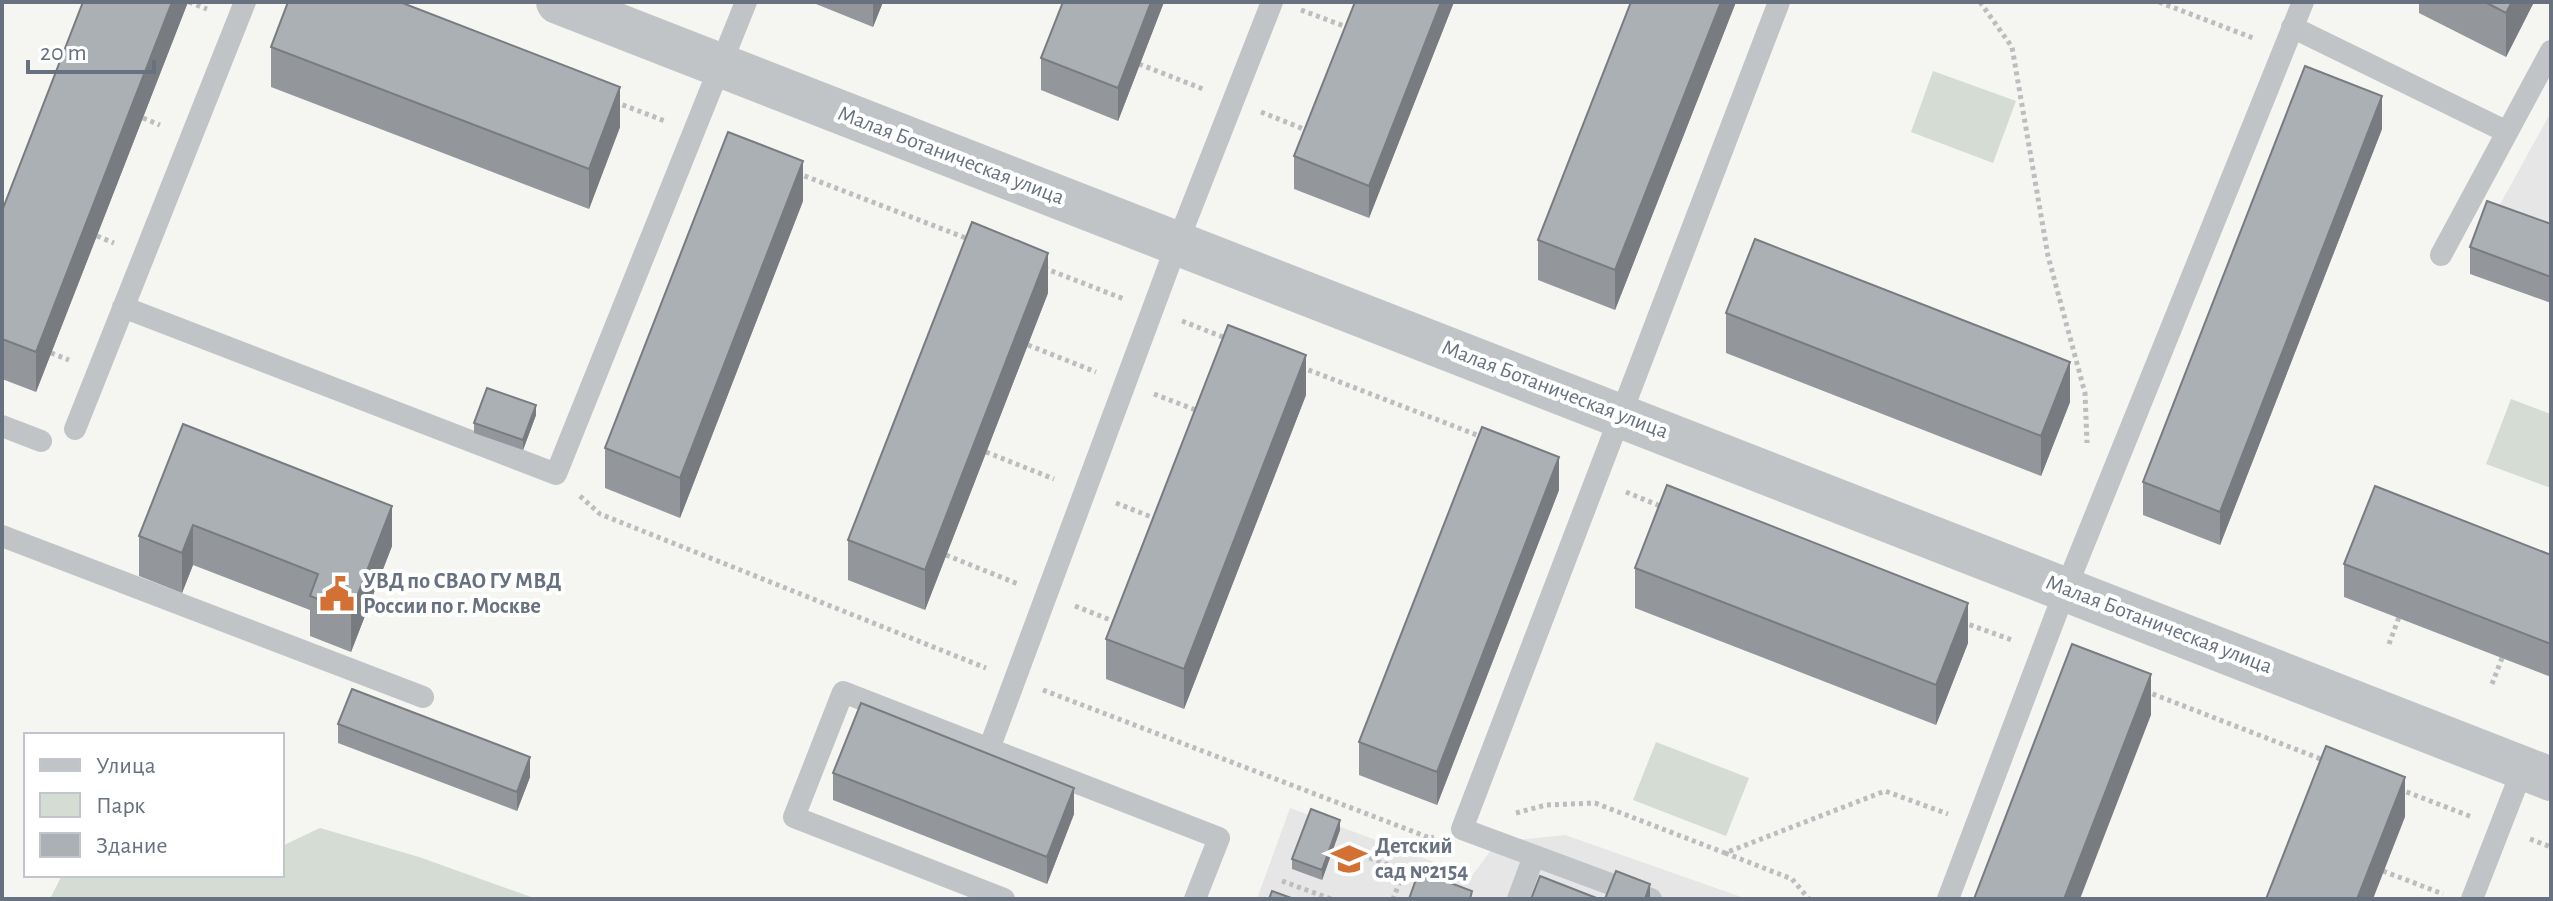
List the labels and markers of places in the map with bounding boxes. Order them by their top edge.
place label: УВД по СВАО ГУ МВД России по г. Москве [363,570,561,617]
public building icon: УВД по СВАО ГУ МВД России по г. Москве [318,575,356,613]
place label: Детский сад №2154 [1375,835,1468,882]
school or university icon: Детский сад №2154 [1330,840,1368,878]

